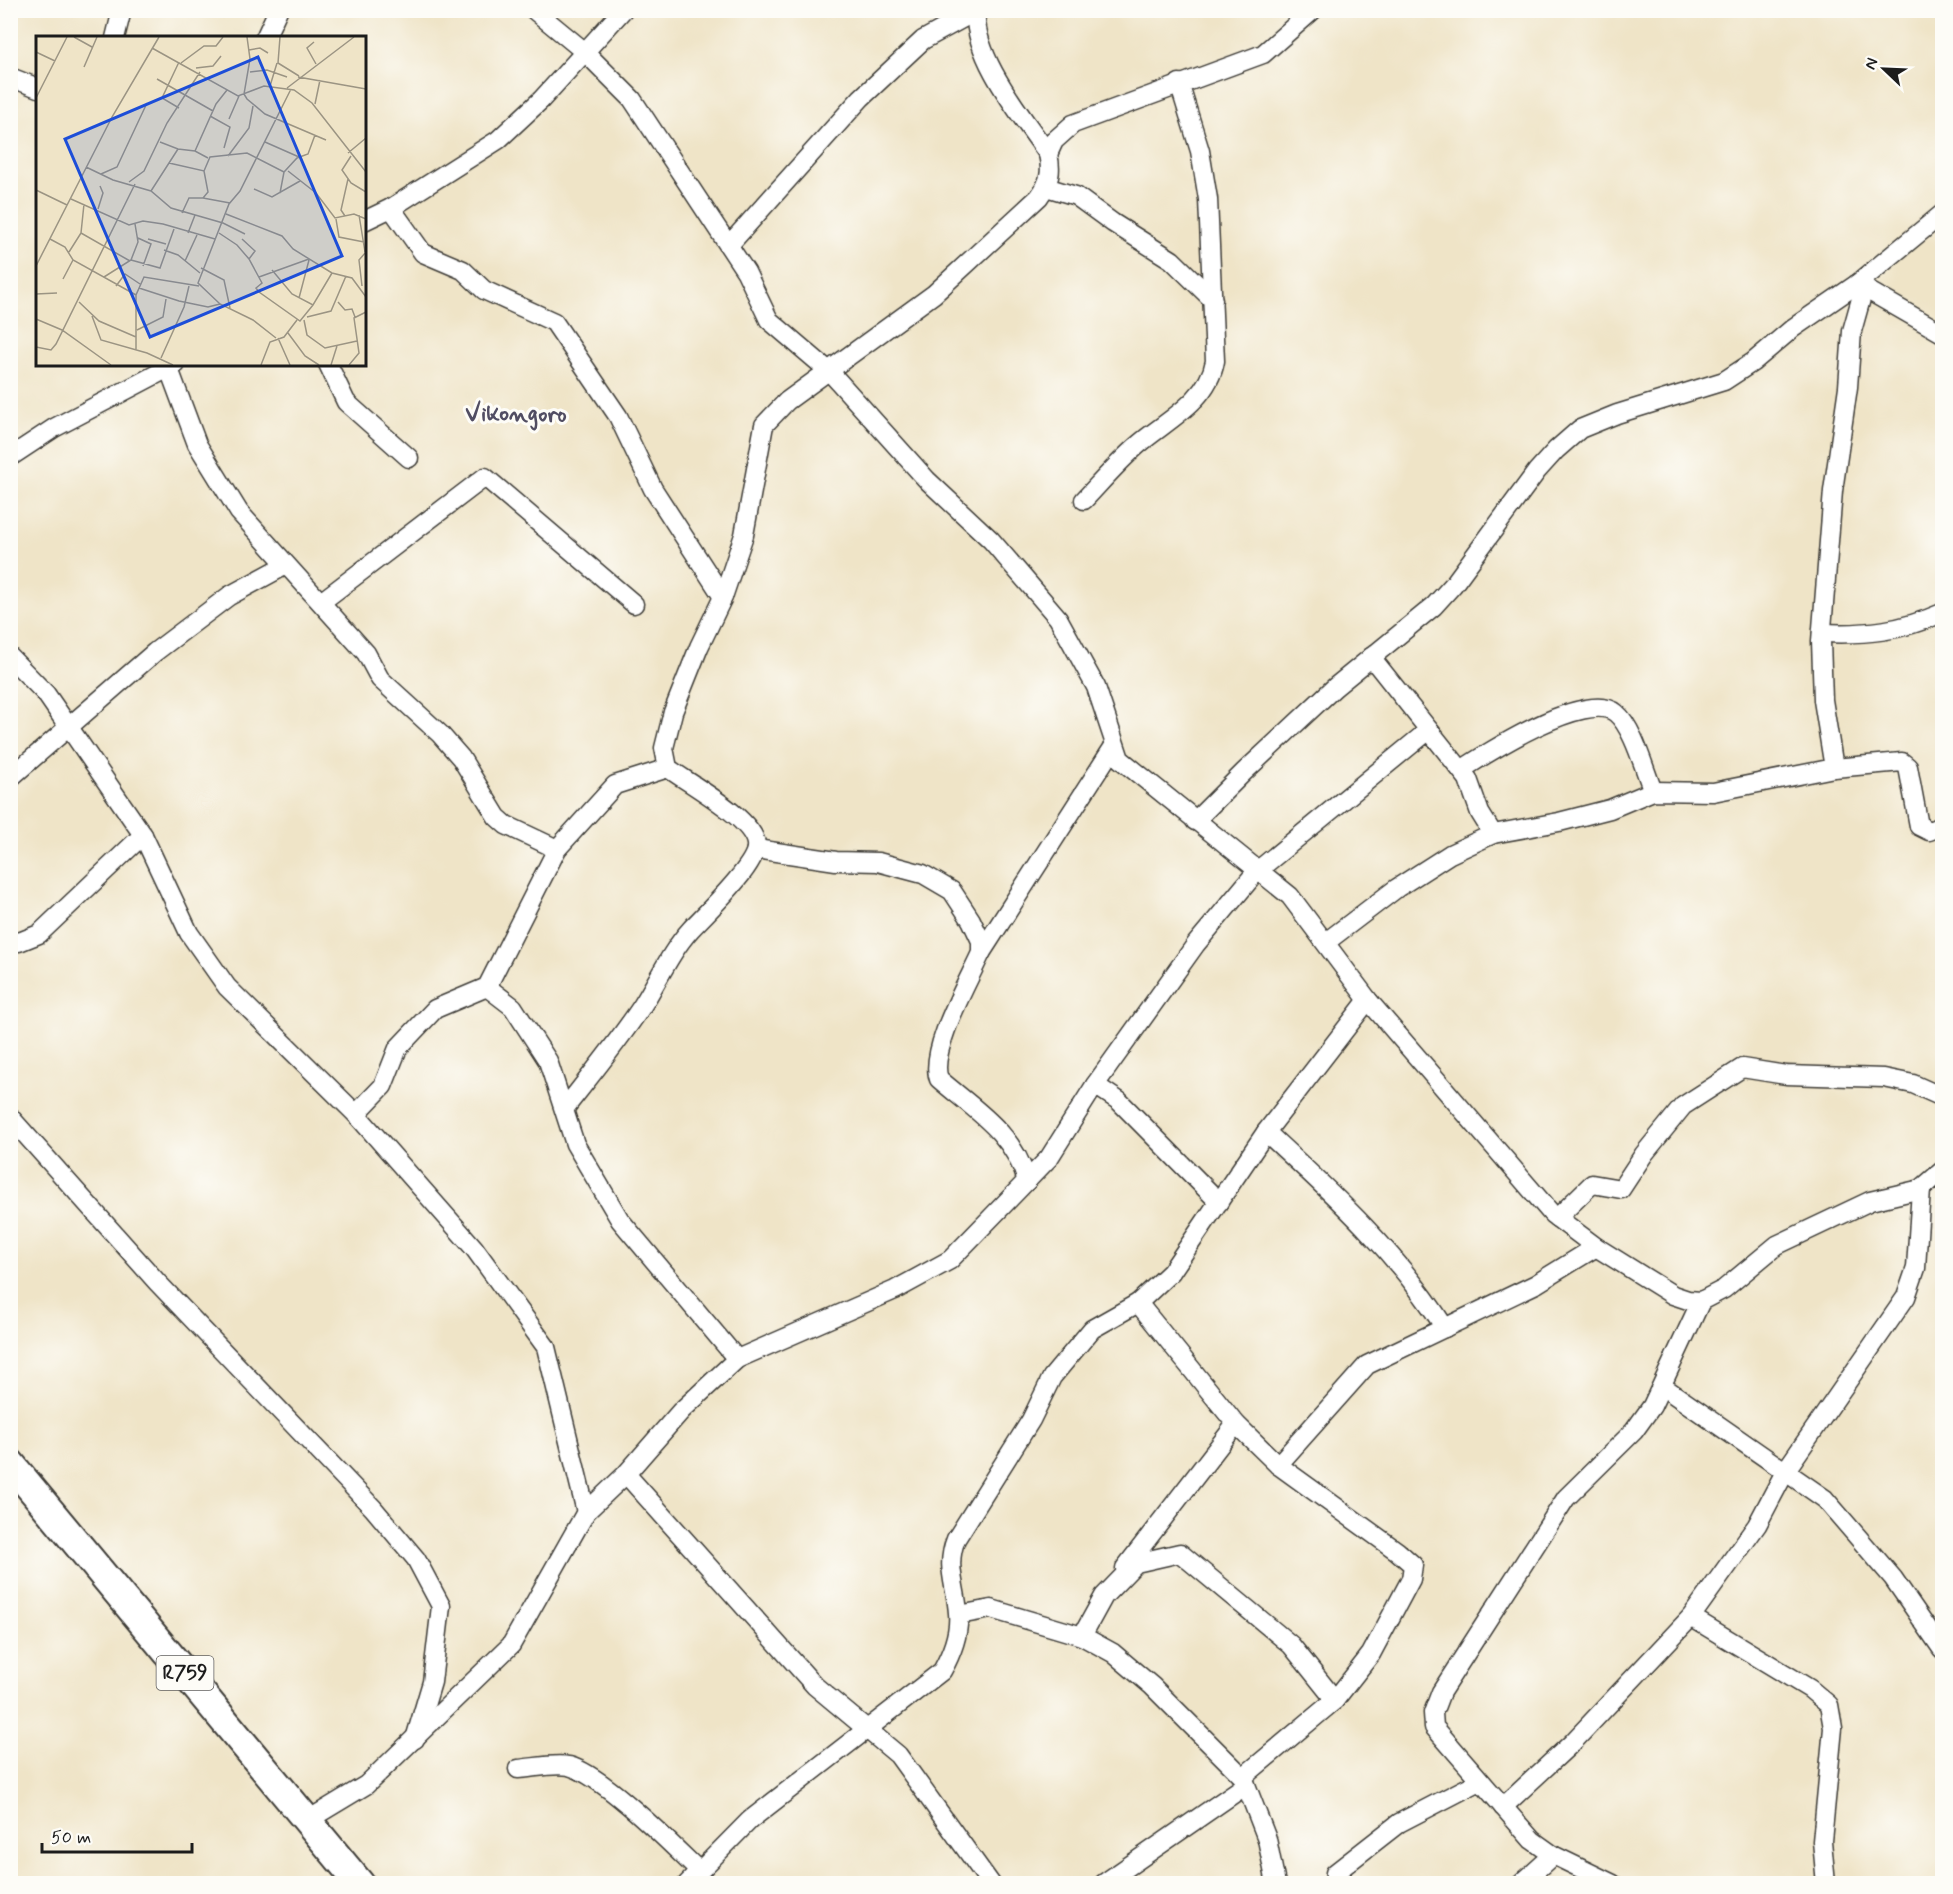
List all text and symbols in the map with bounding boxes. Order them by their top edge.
inset map [36,36,366,366]
north arrow [1854,39,1914,99]
text: N [1860,55,1883,73]
district label: Vikongoro [465,399,567,431]
road number: R759 [156,1656,213,1690]
scale bar [42,1816,192,1854]
text: 50 m [51,1826,91,1850]

